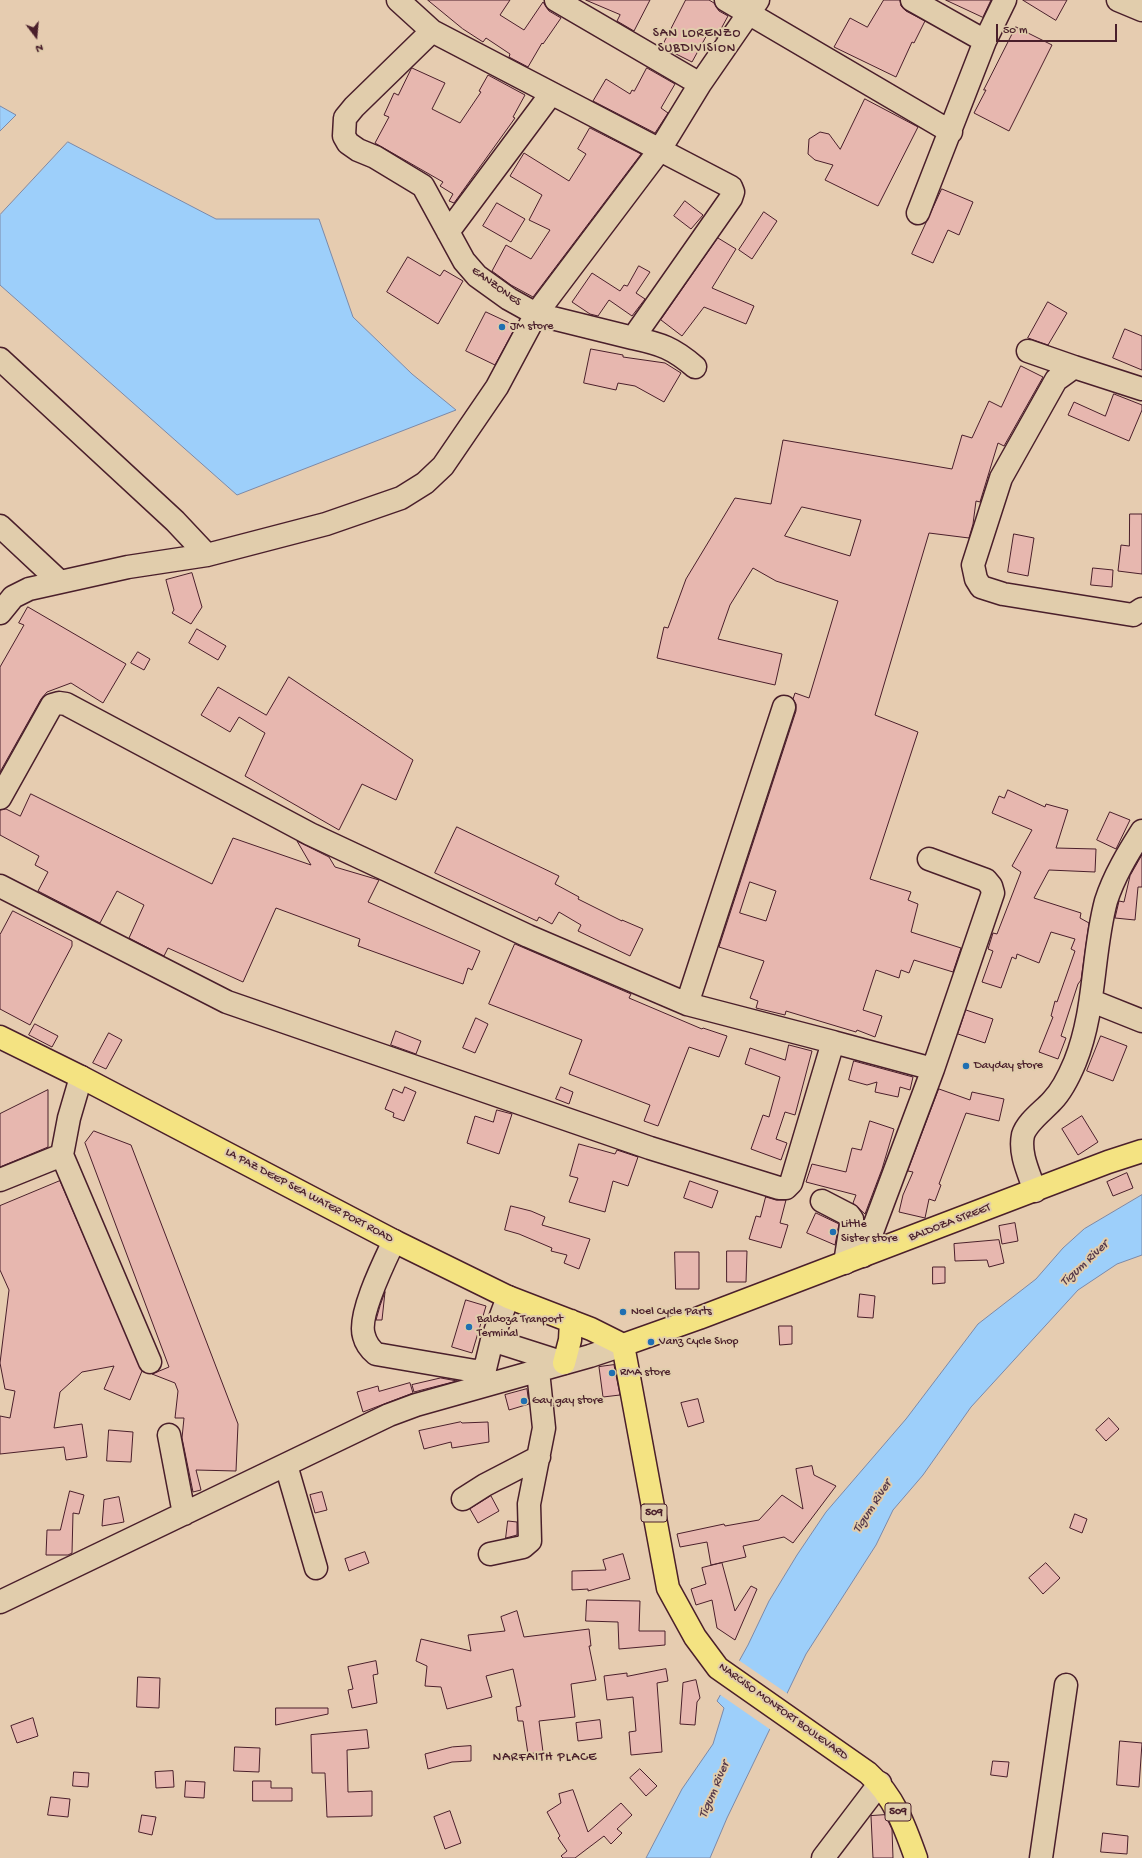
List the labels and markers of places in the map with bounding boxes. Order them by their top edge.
place label: JM store [510,320,554,334]
marker: JM store [497,322,507,332]
place label: Dayday store [974,1059,1043,1073]
marker: Dayday store [961,1061,971,1071]
place label: Little Sister store [841,1218,898,1246]
marker: Little Sister store [828,1227,838,1237]
place label: Noel Cycle Parts [631,1305,712,1319]
marker: Noel Cycle Parts [618,1307,628,1317]
place label: Baldoza Tranport Terminal [477,1313,563,1341]
marker: Baldoza Tranport Terminal [464,1322,474,1332]
place label: Vanz Cycle Shop [659,1335,738,1349]
marker: Vanz Cycle Shop [646,1337,656,1347]
place label: RMA store [620,1366,671,1380]
marker: RMA store [607,1368,617,1378]
place label: Gay gay store [532,1394,603,1408]
marker: Gay gay store [519,1396,529,1406]

